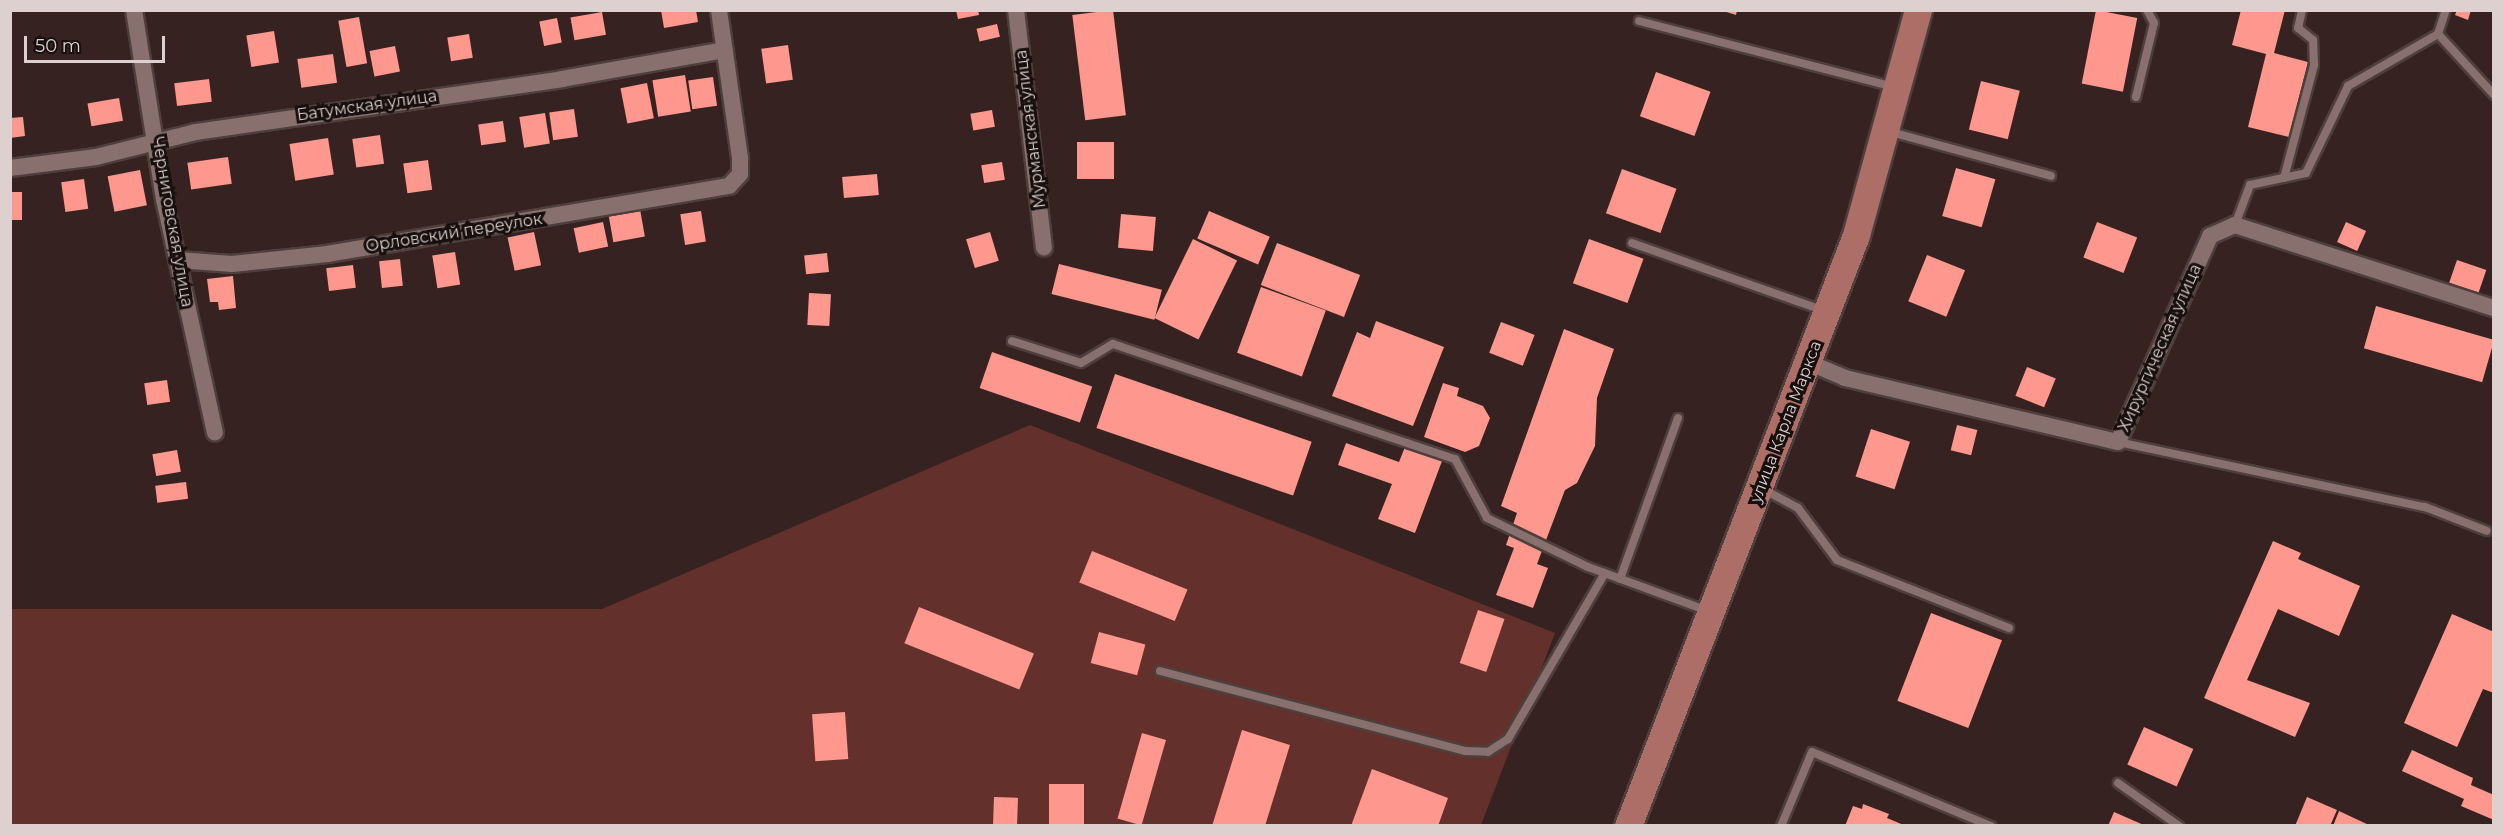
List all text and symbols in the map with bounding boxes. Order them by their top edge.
scale bar [27,24,168,62]
text: 50 m [35,35,81,57]
street label: Мурманская улица [1012,49,1050,209]
street label: Батумская улица [296,87,438,125]
street label: Черниговская улица [148,135,196,309]
street label: Орловский переулок [364,210,544,256]
street label: Хирургическая улица [2114,261,2206,435]
street label: улица Карла Маркса [1746,338,1826,506]

